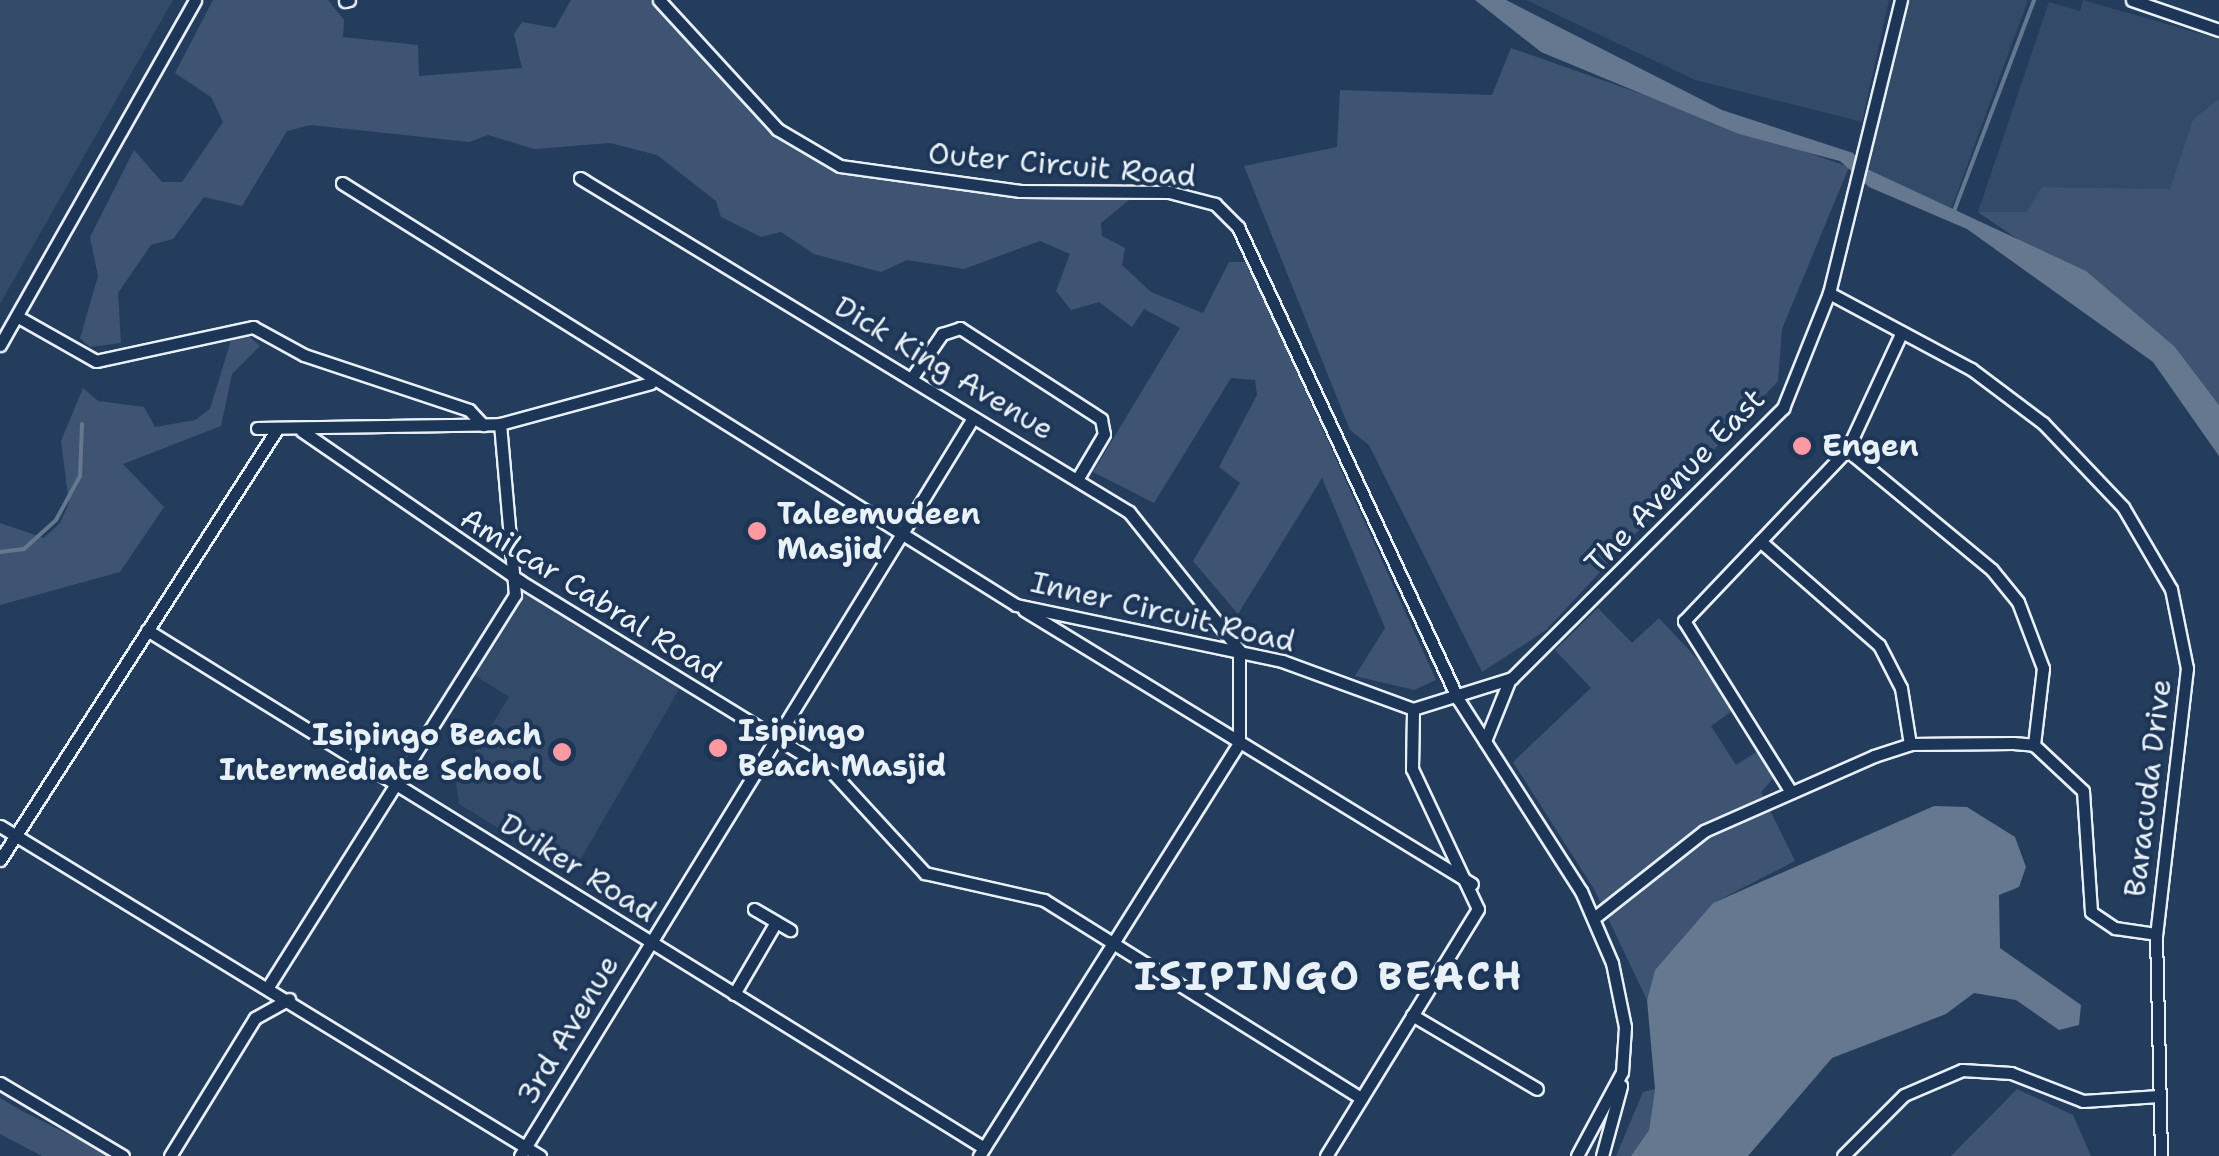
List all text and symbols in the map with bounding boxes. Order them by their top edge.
street label: Outer Circuit Road [927,135,1197,195]
street label: Dick King Avenue [828,288,1060,448]
street label: The Avenue East [1578,381,1772,581]
place label: Engen [1822,428,1919,464]
marker: Engen [1791,435,1813,457]
place label: Taleemudeen Masjid [777,496,980,566]
street label: Amilcar Cabral Road [454,500,728,690]
marker: Taleemudeen Masjid [746,520,768,542]
street label: Inner Circuit Road [1027,564,1299,660]
street label: Baracuda Drive [2117,677,2179,899]
place label: Isipingo Beach Masjid [738,713,947,784]
place label: Isipingo Beach Intermediate School [219,717,542,788]
marker: Isipingo Beach Masjid [707,737,729,759]
marker: Isipingo Beach Intermediate School [551,741,573,763]
street label: Duiker Road [493,806,663,930]
street label: 3rd Avenue [509,949,627,1111]
district label: ISIPINGO BEACH [1134,952,1524,1000]

